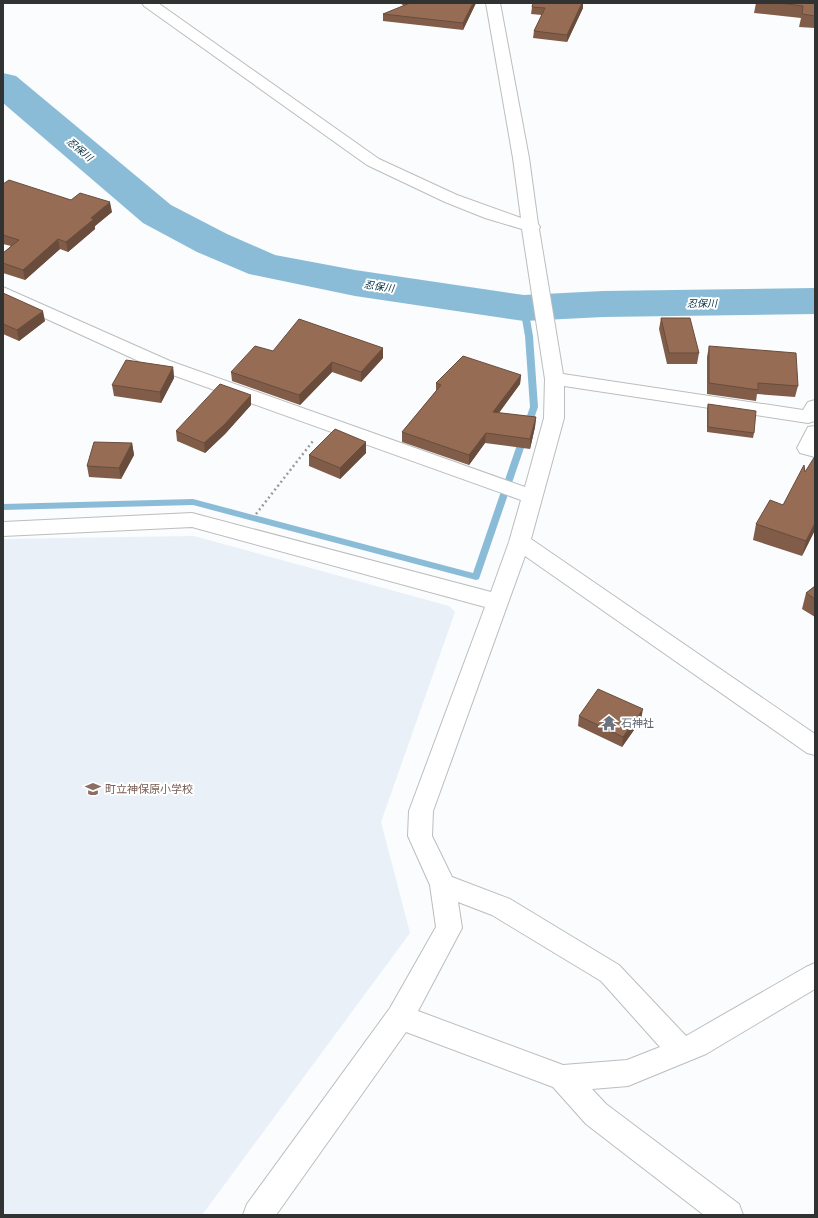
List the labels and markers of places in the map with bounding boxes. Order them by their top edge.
temple icon: 石神社 [600,714,618,732]
place label: 石神社 [621,716,654,730]
school or university icon: 町立神保原小学校 [84,780,102,798]
place label: 町立神保原小学校 [105,782,193,796]

